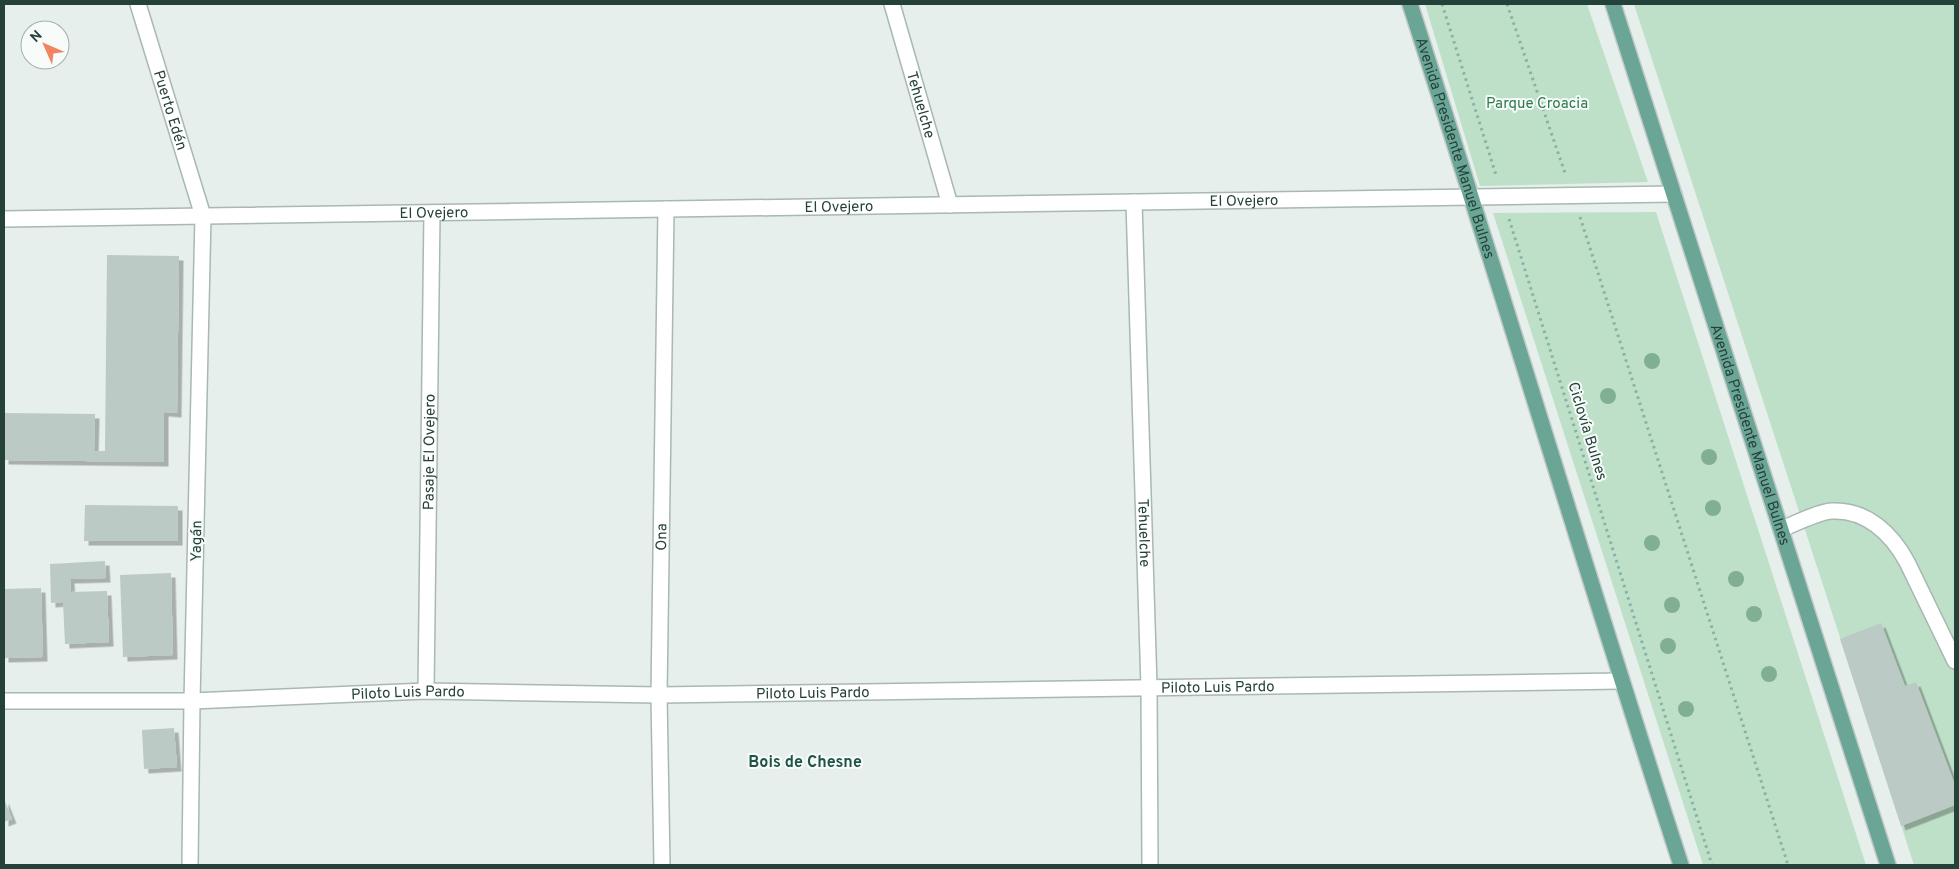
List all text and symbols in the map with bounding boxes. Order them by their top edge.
north arrow [20,20,70,70]
text: N [27,27,46,46]
street label: Avenida Presidente Manuel Bulnes [1410,35,1498,261]
street label: Puerto Edén [148,68,190,153]
street label: Tehuelche [901,70,938,141]
park label: Parque Croacia [1486,95,1588,114]
street label: El Ovejero [1209,192,1278,212]
street label: El Ovejero [804,198,873,218]
street label: El Ovejero [399,204,469,224]
street label: Avenida Presidente Manuel Bulnes [1705,322,1793,548]
street label: Ciclovía Bulnes [1563,380,1611,483]
street label: Pasaje El Ovejero [420,394,441,510]
street label: Tehuelche [1132,498,1153,567]
street label: Yagán [188,520,207,562]
street label: Ona [653,523,672,551]
street label: Piloto Luis Pardo [1161,678,1275,699]
street label: Piloto Luis Pardo [351,683,465,705]
street label: Piloto Luis Pardo [756,684,870,705]
district label: Bois de Chesne [748,753,862,773]

